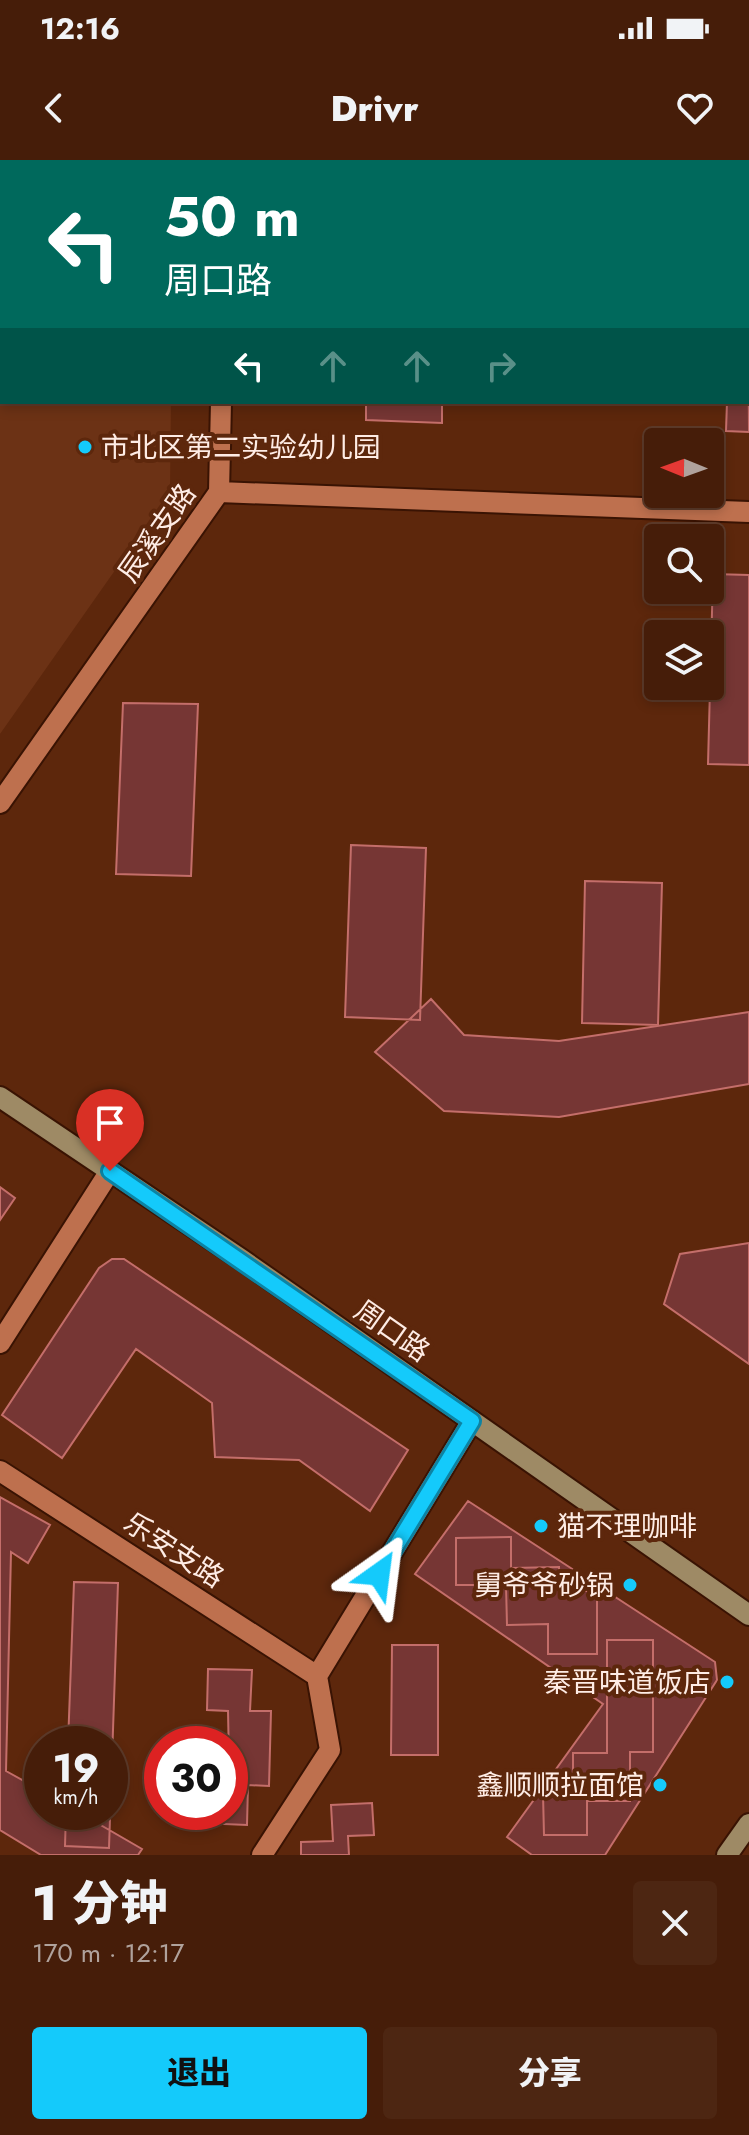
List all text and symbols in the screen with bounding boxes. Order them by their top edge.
text: 12:16 [40,7,120,50]
text: Drivr [330,82,419,134]
icon: back [32,86,76,130]
icon: heart [673,86,717,130]
text: 50 m [164,176,300,257]
icon: left [32,192,136,296]
text: 周口路 [164,254,272,306]
icon: left [227,344,271,388]
icon: ahead [311,344,355,388]
icon: ahead [395,344,439,388]
icon: right [479,344,523,388]
place label: 市北区第二实验幼儿园 [101,427,381,468]
north arrow [644,428,724,508]
map controls [644,428,724,700]
marker: 市北区第二实验幼儿园 [76,438,94,456]
street label: 辰溪支路 [108,475,206,591]
button: search [644,524,724,604]
button: layers [644,620,724,700]
pin [76,1089,144,1171]
icon: arrive [88,1101,132,1145]
street label: 周口路 [346,1290,438,1372]
street label: 乐安支路 [116,1502,232,1598]
place label: 猫不理咖啡 [557,1506,697,1547]
marker: 猫不理咖啡 [532,1517,550,1535]
position arrow [337,1532,421,1616]
place label: 舅爷爷砂锅 [474,1565,614,1606]
marker: 舅爷爷砂锅 [621,1576,639,1594]
place label: 秦晋味道饭店 [543,1662,711,1703]
marker: 秦晋味道饭店 [718,1673,736,1691]
speed limit sign: 30 [144,1726,248,1830]
text: 19 [52,1739,100,1797]
place label: 鑫顺顺拉面馆 [476,1765,644,1806]
marker: 鑫顺顺拉面馆 [651,1776,669,1794]
text: km/h [53,1783,99,1812]
text: 1 分钟 [32,1869,168,1938]
button: close [633,1881,717,1965]
text: 170 m · 12:17 [32,1934,184,1972]
button: 退出 [32,2027,367,2119]
button: 分享 [383,2027,717,2119]

